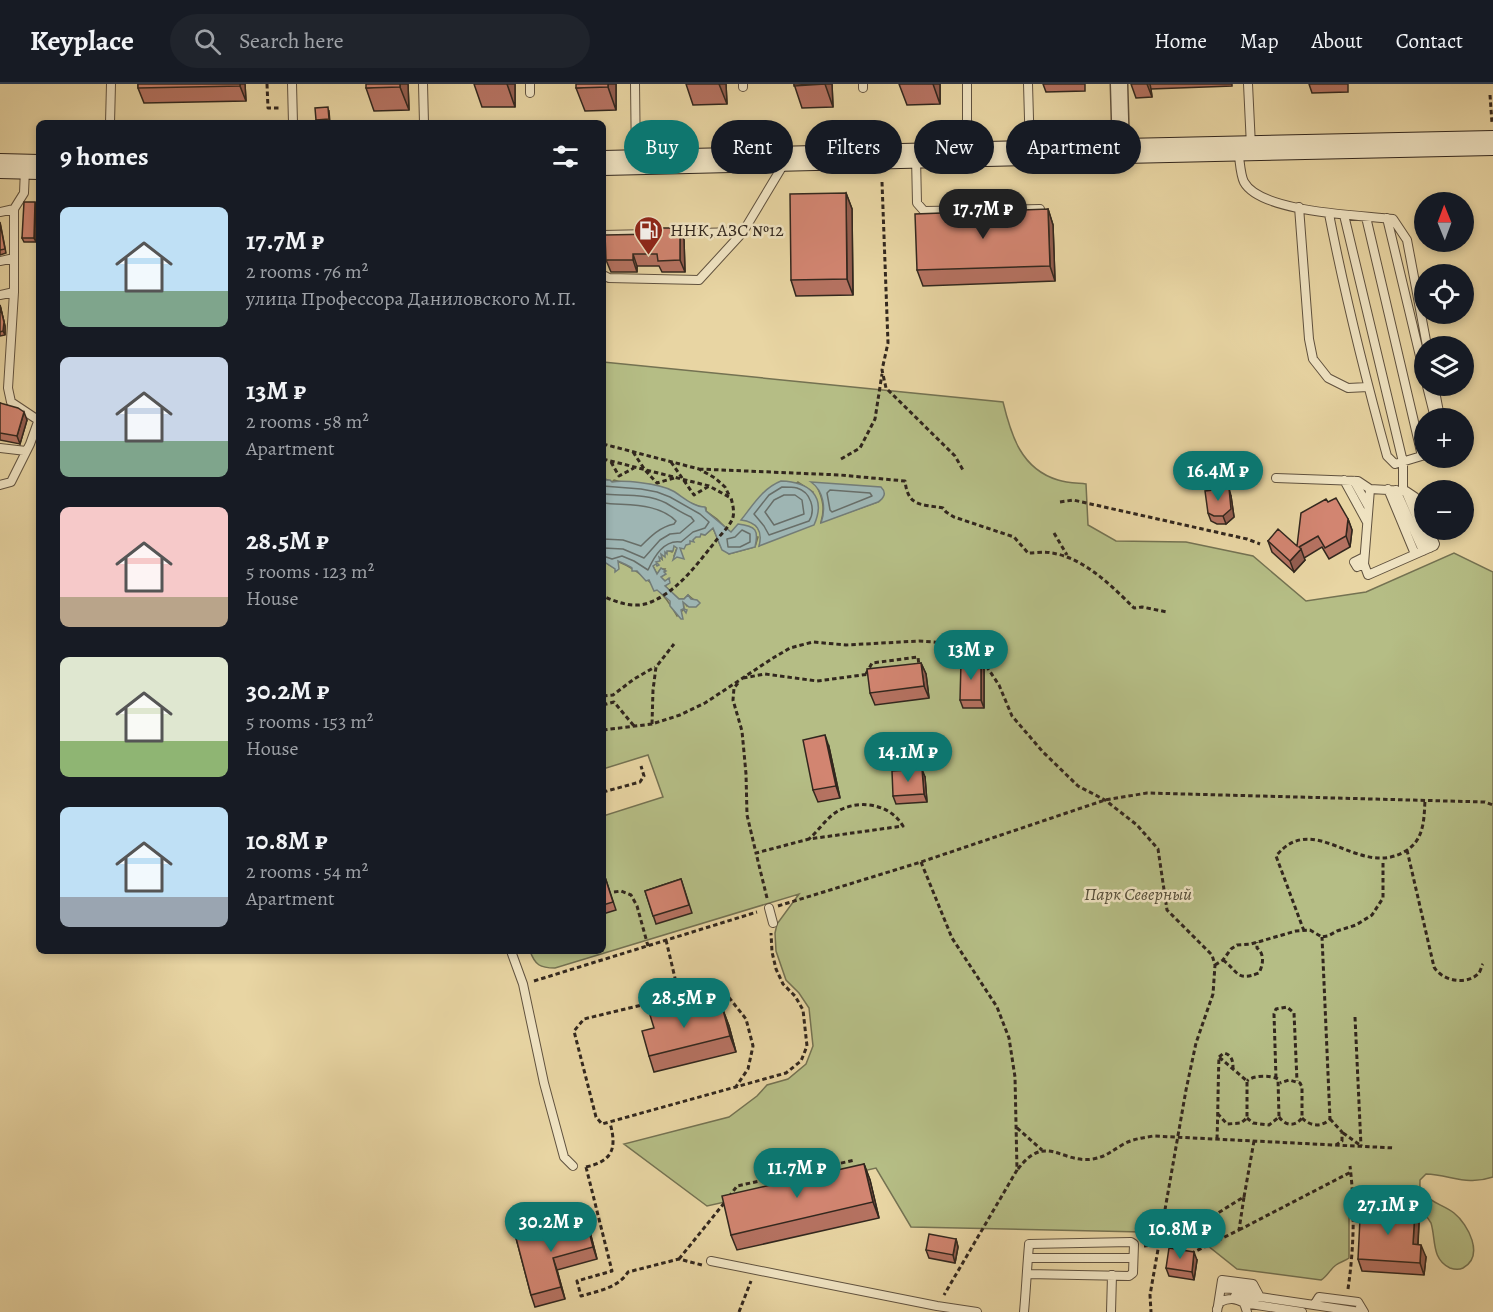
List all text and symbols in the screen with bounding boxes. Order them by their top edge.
search box [170,14,590,68]
text: Keyplace [30,22,134,60]
icon: search [191,25,224,58]
text: Search here [239,26,344,56]
text: Home [1154,27,1207,55]
text: Map [1240,27,1278,55]
text: About [1311,27,1363,55]
text: Contact [1396,27,1463,55]
chip: Buy [624,120,699,174]
chip: Rent [711,120,793,174]
chip: Filters [805,120,902,174]
chip: New [914,120,994,174]
chip: Apartment [1006,120,1141,174]
text: 9 homes [60,139,149,174]
icon: filters [549,140,582,173]
pin: 17.7M ₽ [928,189,1038,240]
north arrow [1414,192,1474,252]
map controls [1414,192,1474,540]
text: 17.7M ₽ [953,195,1013,222]
fuel station icon: ННК, АЗС №12 [633,214,665,256]
place label: ННК, АЗС №12 [670,218,784,242]
text: 17.7M ₽ [246,223,324,258]
icon: home [108,231,180,303]
text: 2 rooms · 76 m² [246,258,368,285]
button: locate [1414,264,1474,324]
text: улица Профессора Даниловского М.П. [246,285,577,312]
button: layers [1414,336,1474,396]
text: 13M ₽ [246,373,306,408]
icon: home [108,381,180,453]
text: 2 rooms · 58 m² [246,408,369,435]
button: + [1414,408,1474,468]
text: Apartment [246,435,335,462]
pin: 16.4M ₽ [1163,451,1273,502]
text: 16.4M ₽ [1187,457,1249,484]
button: − [1414,480,1474,540]
text: 28.5M ₽ [246,523,329,558]
icon: home [108,531,180,603]
text: 5 rooms · 123 m² [246,558,374,585]
text: House [246,585,298,612]
pin: 13M ₽ [929,630,1013,681]
text: 13M ₽ [948,636,994,663]
text: 30.2M ₽ [246,673,330,708]
icon: home [108,681,180,753]
text: 5 rooms · 153 m² [246,708,373,735]
pin: 14.1M ₽ [853,732,963,783]
text: House [246,735,298,762]
text: 14.1M ₽ [878,738,938,765]
text: 10.8M ₽ [246,823,328,858]
icon: home [108,831,180,903]
text: 2 rooms · 54 m² [246,858,368,885]
park label: Парк Северный [1084,882,1192,906]
text: Apartment [246,885,335,912]
pin: 28.5M ₽ [629,978,739,1029]
text: 28.5M ₽ [652,984,716,1011]
pin: 11.7M ₽ [742,1148,852,1199]
text: 11.7M ₽ [768,1154,826,1181]
pin: 27.1M ₽ [1333,1185,1443,1236]
text: 27.1M ₽ [1357,1191,1419,1218]
pin: 30.2M ₽ [496,1202,606,1253]
text: 30.2M ₽ [519,1208,583,1235]
pin: 10.8M ₽ [1125,1209,1235,1260]
text: 10.8M ₽ [1149,1215,1211,1242]

